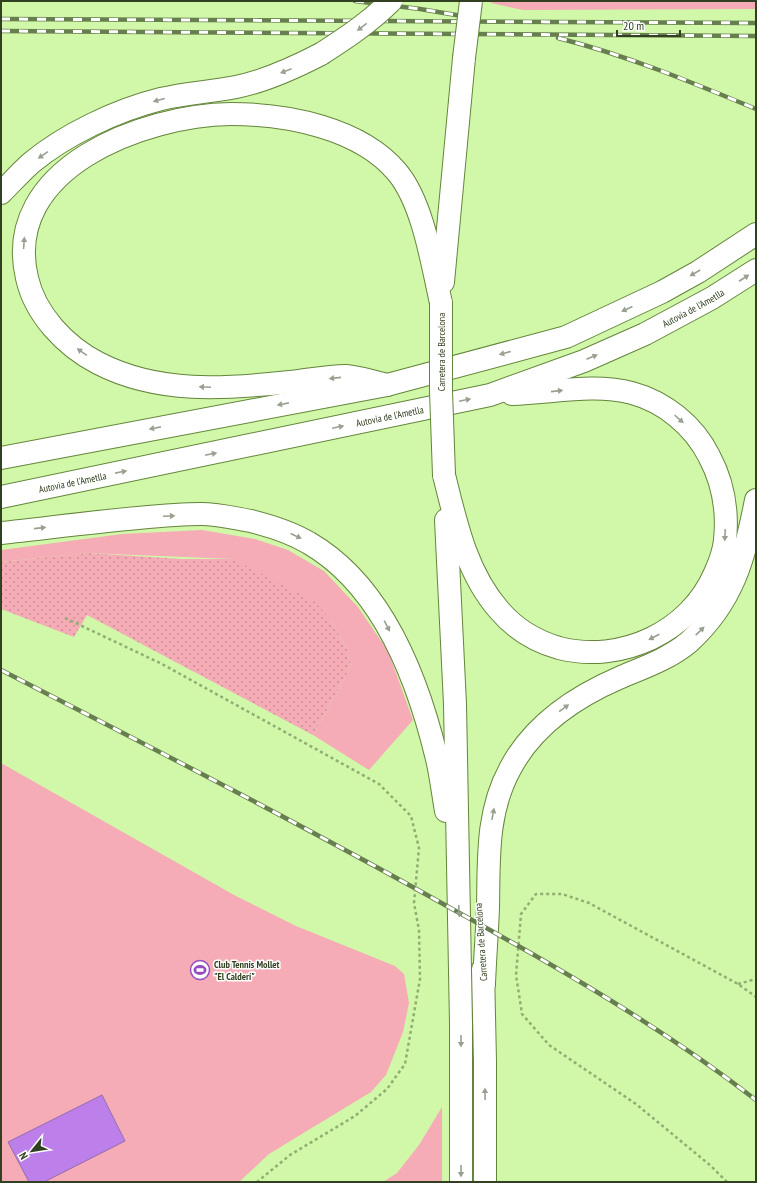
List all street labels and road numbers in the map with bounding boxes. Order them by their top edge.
street label: Autovia de l'Ametlla [660,285,727,330]
street label: Carretera de Barcelona [435,313,448,391]
street label: Autovia de l'Ametlla [355,403,425,429]
street label: Autovia de l'Ametlla [37,469,107,495]
street label: Carretera de Barcelona [472,902,490,982]

